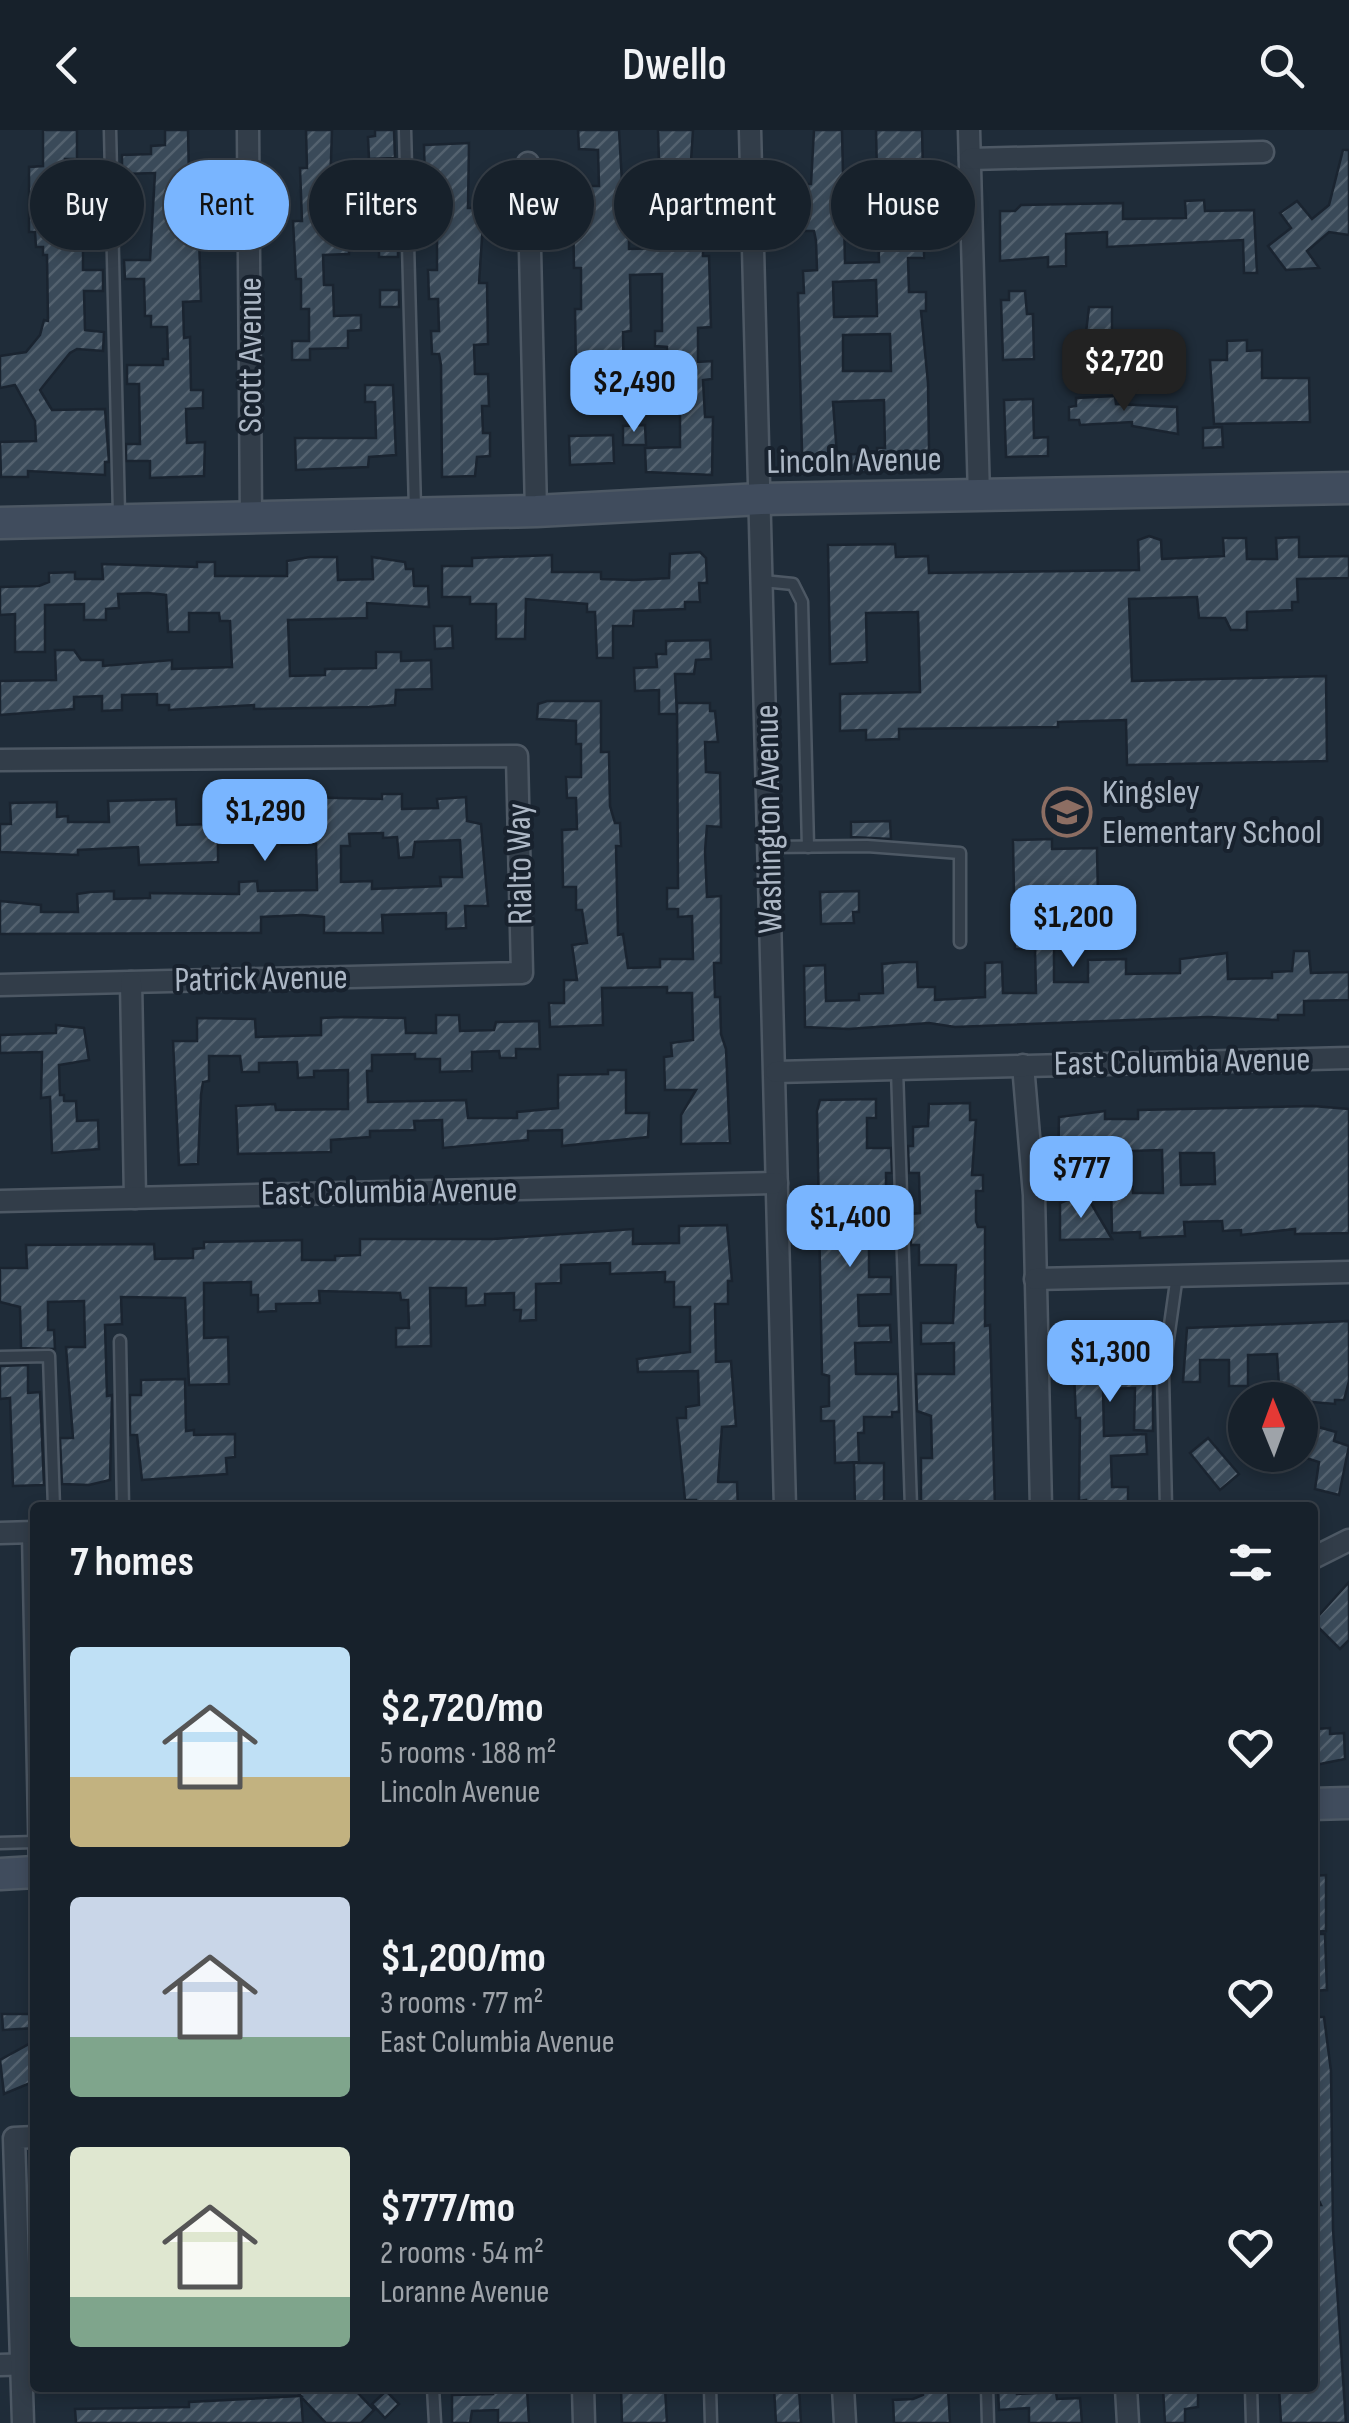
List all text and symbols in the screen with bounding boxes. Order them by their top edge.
icon: back [40,38,95,93]
text: Dwello [622,38,727,93]
icon: search [1254,38,1309,93]
chip: Buy [30,160,144,250]
chip: Rent [164,160,289,250]
chip: Filters [309,160,453,250]
chip: New [473,160,594,250]
chip: Apartment [614,160,811,250]
chip: House [831,160,975,250]
street label: Scott Avenue [229,277,272,433]
pin: $2,720 [1043,329,1205,414]
text: $2,720 [1084,342,1164,381]
pin: $2,490 [553,350,715,435]
text: $2,490 [592,363,676,402]
street label: Lincoln Avenue [766,438,942,484]
street label: Washington Avenue [746,704,792,934]
place label: Kingsley Elementary School [1102,771,1322,854]
pin: $1,290 [184,779,346,864]
school or university icon: Kingsley Elementary School [1041,786,1093,838]
text: $1,290 [224,792,306,831]
street label: Rialto Way [497,803,543,925]
pin: $1,200 [992,885,1154,970]
text: $1,200 [1032,898,1114,937]
street label: Patrick Avenue [174,956,348,1002]
street label: East Columbia Avenue [1053,1038,1311,1086]
pin: $777 [1022,1136,1140,1221]
text: $777 [1052,1149,1110,1188]
street label: East Columbia Avenue [260,1168,518,1216]
pin: $1,400 [769,1185,931,1270]
text: $1,400 [809,1198,891,1237]
pin: $1,300 [1029,1320,1191,1405]
text: $1,300 [1069,1333,1151,1372]
north arrow [1228,1382,1318,1472]
map controls [1228,1382,1318,1472]
icon: filters [1223,1535,1278,1590]
text: 7 homes [70,1537,194,1588]
text: $2,720/mo [380,1683,544,1734]
icon: home [150,1687,270,1807]
icon: heart [1223,1720,1278,1775]
text: 5 rooms · 188 m² [380,1734,557,1773]
text: Lincoln Avenue [380,1773,540,1812]
text: $1,200/mo [380,1933,546,1984]
icon: home [150,1937,270,2057]
icon: heart [1223,1970,1278,2025]
text: 3 rooms · 77 m² [380,1984,544,2023]
text: East Columbia Avenue [380,2023,615,2062]
text: $777/mo [380,2183,515,2234]
icon: home [150,2187,270,2307]
icon: heart [1223,2220,1278,2275]
text: 2 rooms · 54 m² [380,2234,544,2273]
text: Loranne Avenue [380,2273,549,2312]

